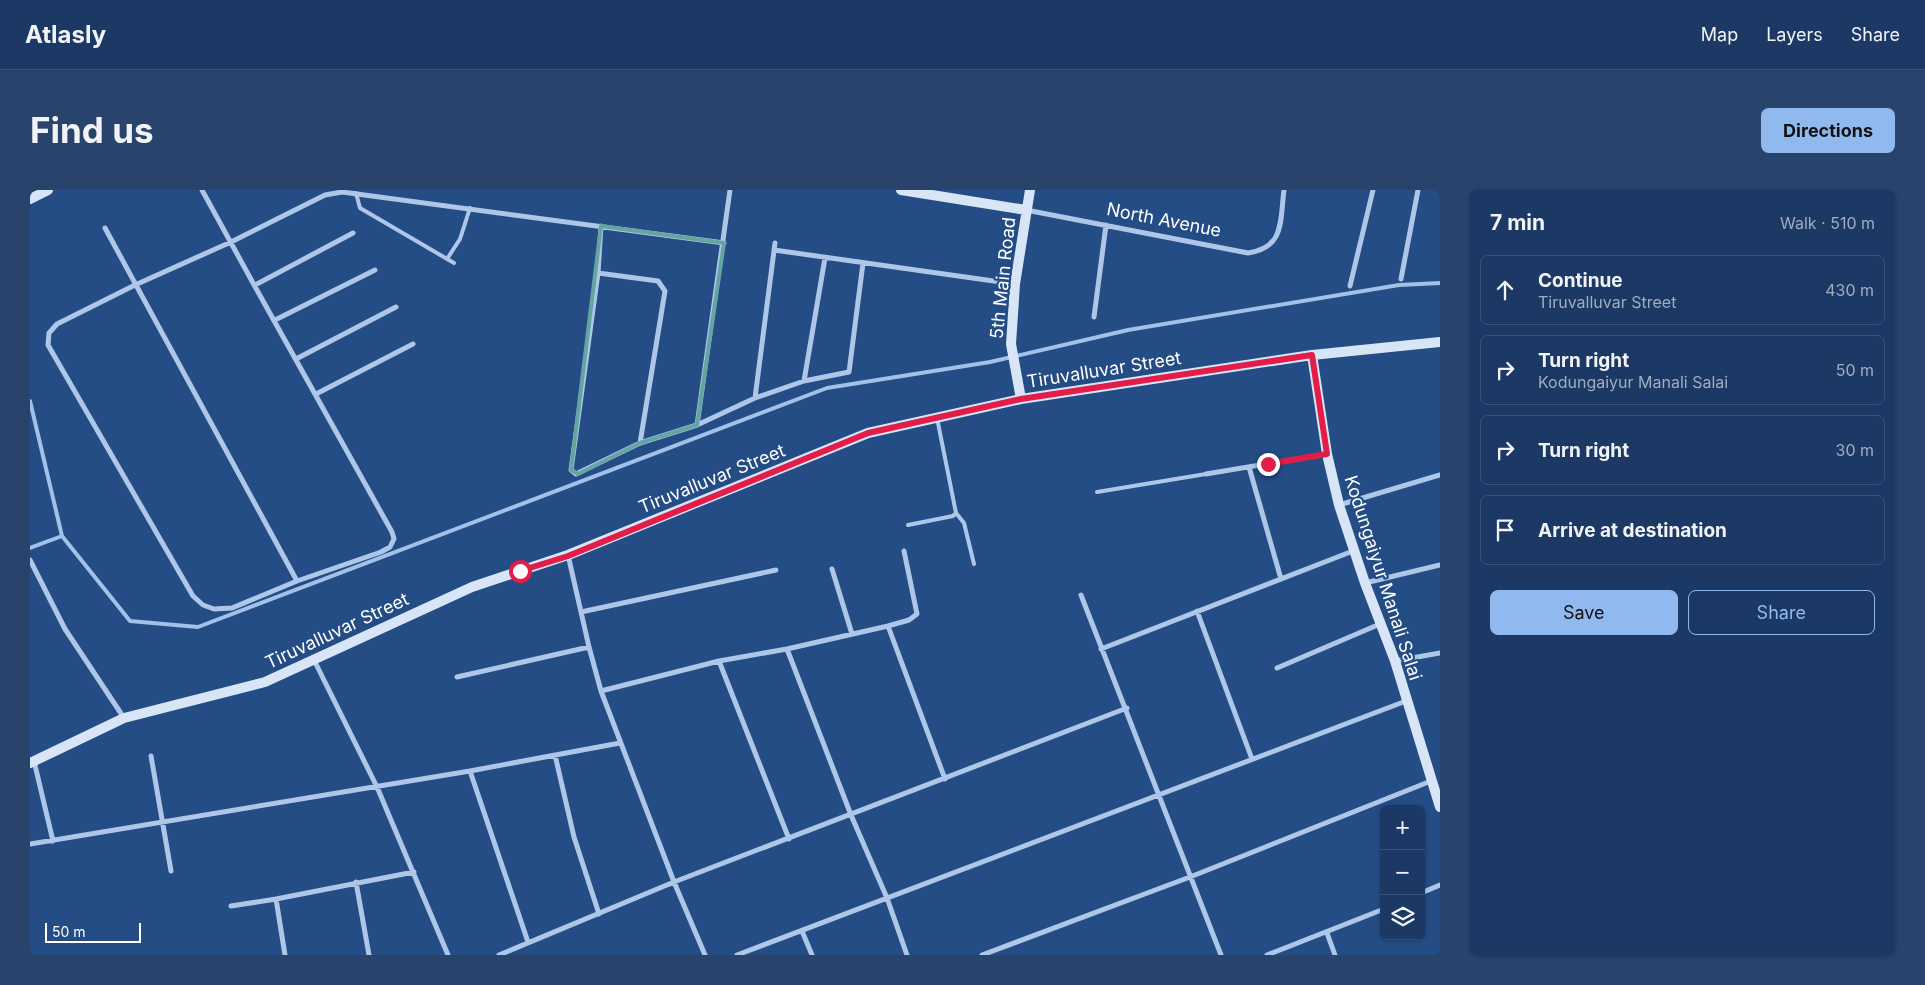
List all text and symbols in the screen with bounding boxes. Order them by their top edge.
text: Atlasly [25,20,106,49]
text: Map [1701,24,1738,45]
text: Layers [1766,24,1823,45]
text: Share [1851,24,1900,45]
button: Directions [1761,108,1895,153]
text: Find us [30,109,154,151]
street label: North Avenue [1105,198,1223,241]
text: 7 min [1490,210,1545,235]
text: Walk · 510 m [1780,213,1875,233]
street label: 5th Main Road [986,216,1019,340]
text: Continue [1538,269,1623,292]
icon: ahead [1491,276,1519,304]
text: 430 m [1825,280,1874,300]
text: Tiruvalluvar Street [1538,292,1676,312]
street label: Tiruvalluvar Street [1025,347,1183,392]
text: Turn right [1538,349,1629,372]
icon: right [1491,356,1519,384]
text: 50 m [1836,360,1874,380]
text: Kodungaiyur Manali Salai [1538,372,1728,392]
icon: right [1491,436,1519,464]
text: Turn right [1538,439,1629,462]
street label: Tiruvalluvar Street [636,440,788,517]
text: 30 m [1836,440,1874,460]
route end [1257,453,1280,476]
street label: Kodungaiyur Manali Salai [1340,473,1427,683]
icon: arrive [1491,516,1519,544]
text: Arrive at destination [1538,519,1727,542]
route start [509,560,532,583]
street label: Tiruvalluvar Street [262,588,412,673]
button: Save [1490,590,1678,635]
button: Share [1688,590,1875,635]
map controls [1380,805,1425,940]
button: + [1380,805,1425,850]
button: − [1380,850,1425,895]
button: layers [1380,895,1425,940]
scale bar [45,920,141,943]
text: 50 m [52,923,86,940]

